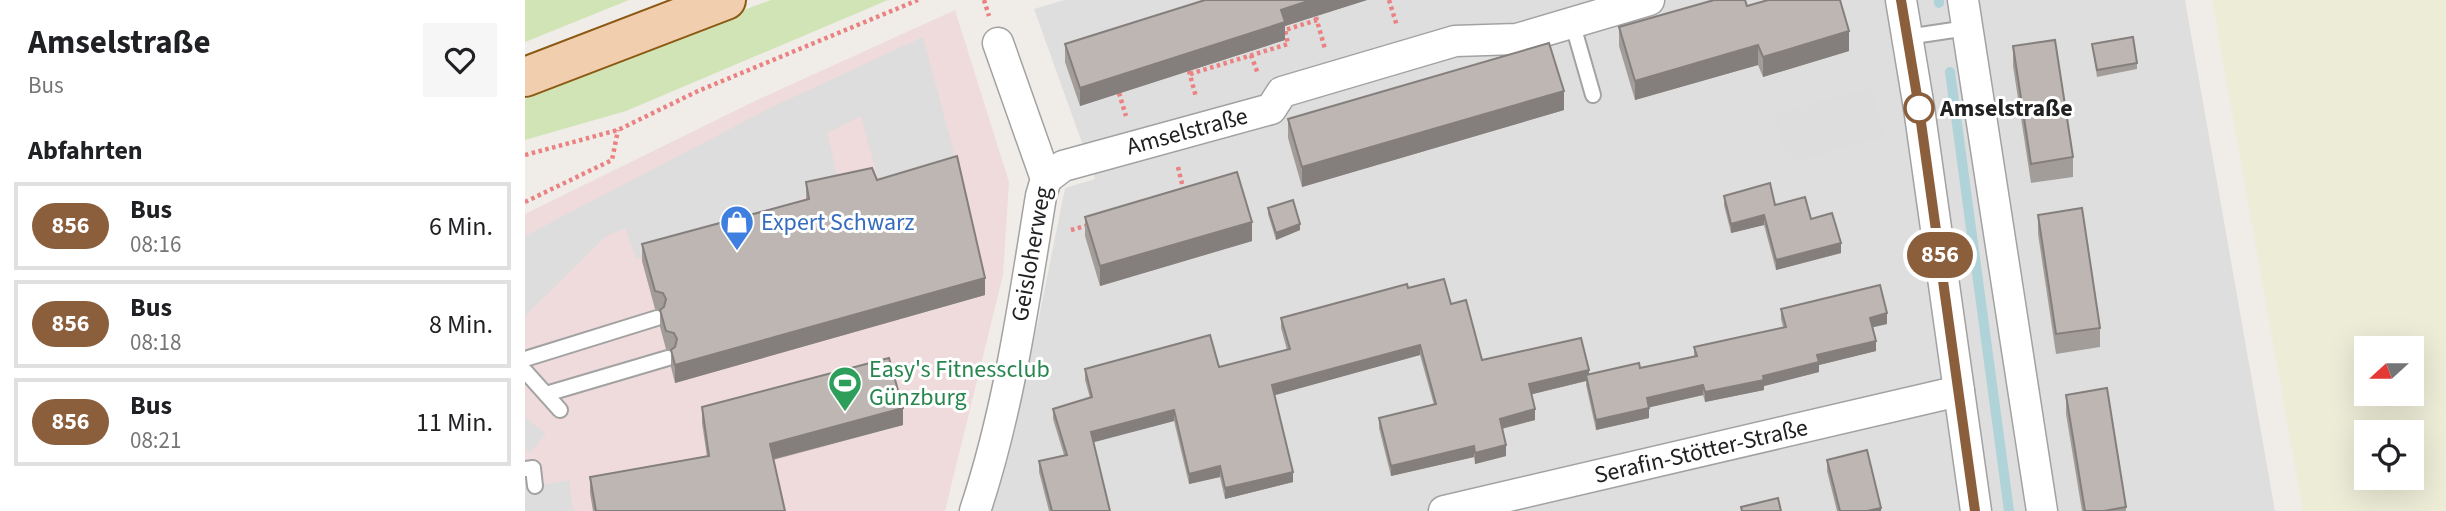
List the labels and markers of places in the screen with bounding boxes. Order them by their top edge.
place label: Amselstraße [1939,91,2073,126]
marker: Amselstraße [1904,93,1934,123]
shop icon: Expert Schwarz [718,203,756,252]
place label: Expert Schwarz [761,205,914,240]
place label: Easy's Fitnessclub Günzburg [869,352,1050,415]
sports icon: Easy's Fitnessclub Günzburg [826,364,864,413]

